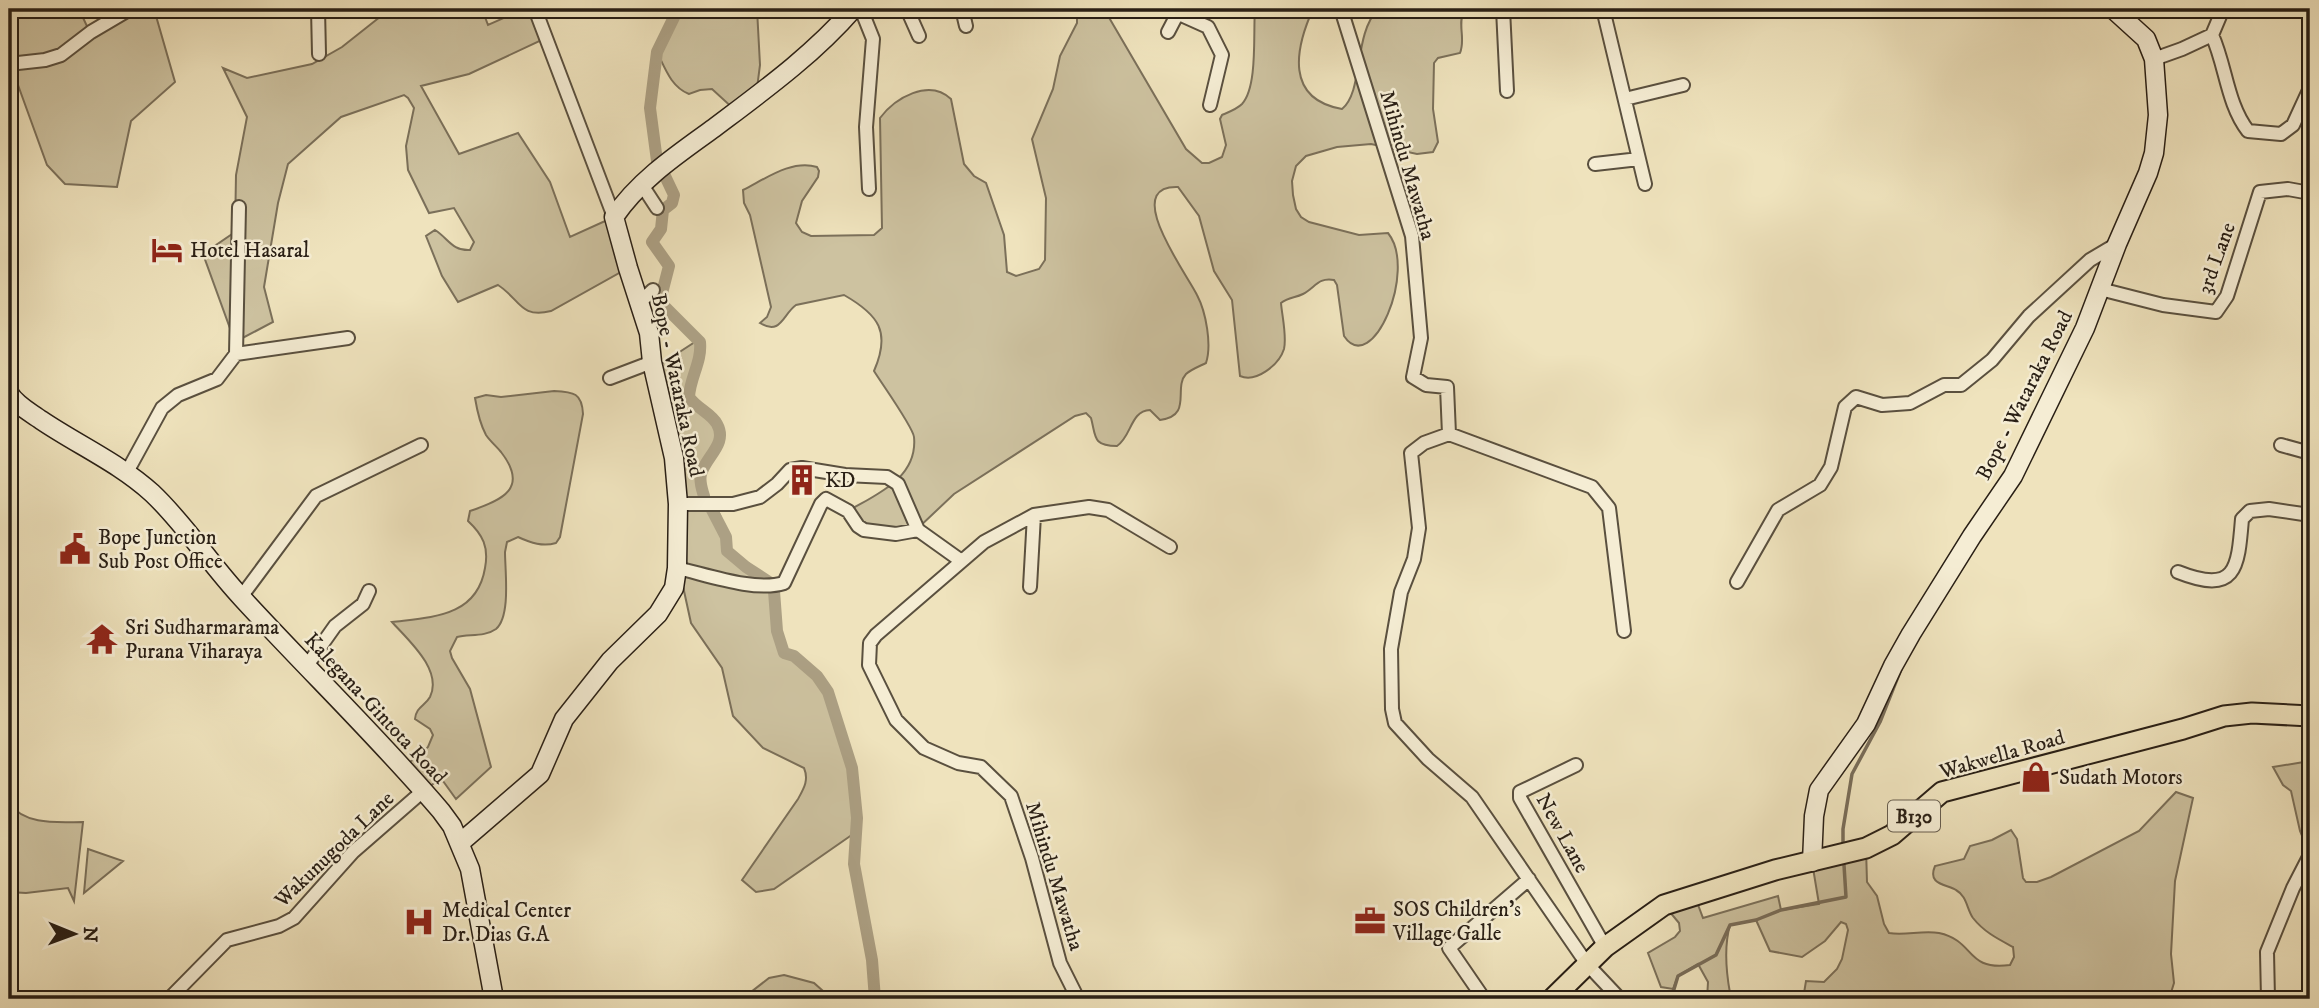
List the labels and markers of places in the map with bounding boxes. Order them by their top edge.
hotel icon: Hotel Hasaral [150,233,184,267]
place label: Hotel Hasaral [190,238,310,264]
building icon: KD [785,463,819,497]
place label: KD [825,468,855,494]
place label: Bope Junction Sub Post Office [98,525,223,575]
public building icon: Bope Junction Sub Post Office [58,532,92,566]
place label: Sri Sudharmarama Purana Viharaya [125,615,279,665]
temple icon: Sri Sudharmarama Purana Viharaya [85,622,119,656]
shop icon: Sudath Motors [2019,760,2053,794]
place label: Sudath Motors [2059,765,2183,791]
place label: SOS Children's Village Galle [1392,897,1521,947]
place label: Medical Center Dr. Dias G.A [442,898,571,948]
office icon: SOS Children's Village Galle [1353,904,1387,938]
hospital icon: Medical Center Dr. Dias G.A [402,905,436,939]

